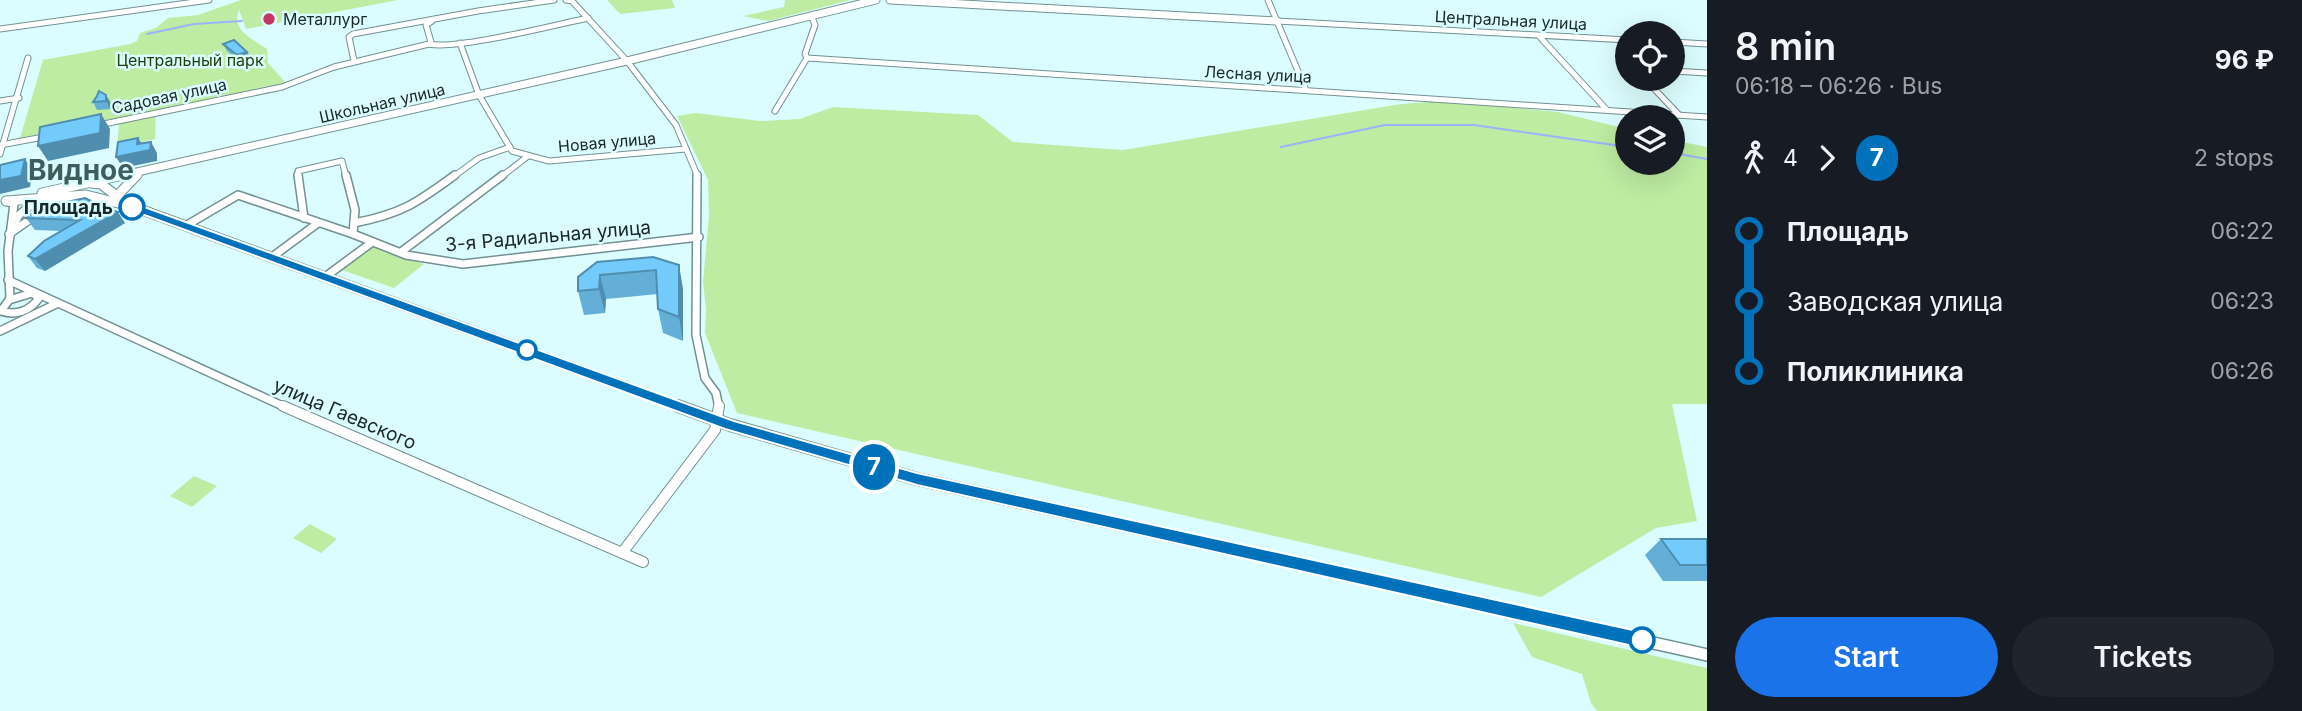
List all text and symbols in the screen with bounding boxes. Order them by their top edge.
street label: Центральная улица [1434,6,1588,34]
place label: Металлург [283,9,367,29]
marker: Металлург [261,11,277,27]
map controls [1615,21,1685,175]
button: locate [1615,21,1685,91]
text: 8 min [1735,23,1836,69]
text: 96 ₽ [2215,44,2274,75]
park label: Центральный парк [116,50,264,70]
street label: Лесная улица [1204,61,1312,87]
text: 06:18 – 06:26 · Bus [1735,72,1942,100]
street label: Садовая улица [110,74,228,118]
street label: Школьная улица [317,79,447,127]
button: layers [1615,105,1685,175]
street label: Новая улица [557,128,657,156]
icon: walk [1735,139,1773,177]
icon: forward [1808,139,1846,177]
text: 7 [1870,143,1884,172]
text: 4 [1783,144,1798,172]
text: 2 stops [2194,144,2274,172]
district label: Видное [28,153,134,187]
marker: Площадь [119,194,145,220]
place label: Площадь [24,196,113,219]
street label: 3-я Радиальная улица [444,216,652,256]
text: Площадь [1787,216,1909,247]
text: 06:22 [2211,217,2274,245]
text: Заводская улица [1787,286,2003,317]
text: 06:23 [2210,287,2274,315]
unlabelled marker [517,340,537,360]
text: Поликлиника [1787,356,1964,387]
text: 06:26 [2210,357,2274,385]
street label: улица Гаевского [270,374,420,454]
line badge: 7 [851,444,897,490]
text: 7 [867,452,881,481]
button: Start [1735,617,1998,697]
button: Tickets [2012,617,2274,697]
unlabelled marker [1629,627,1655,653]

